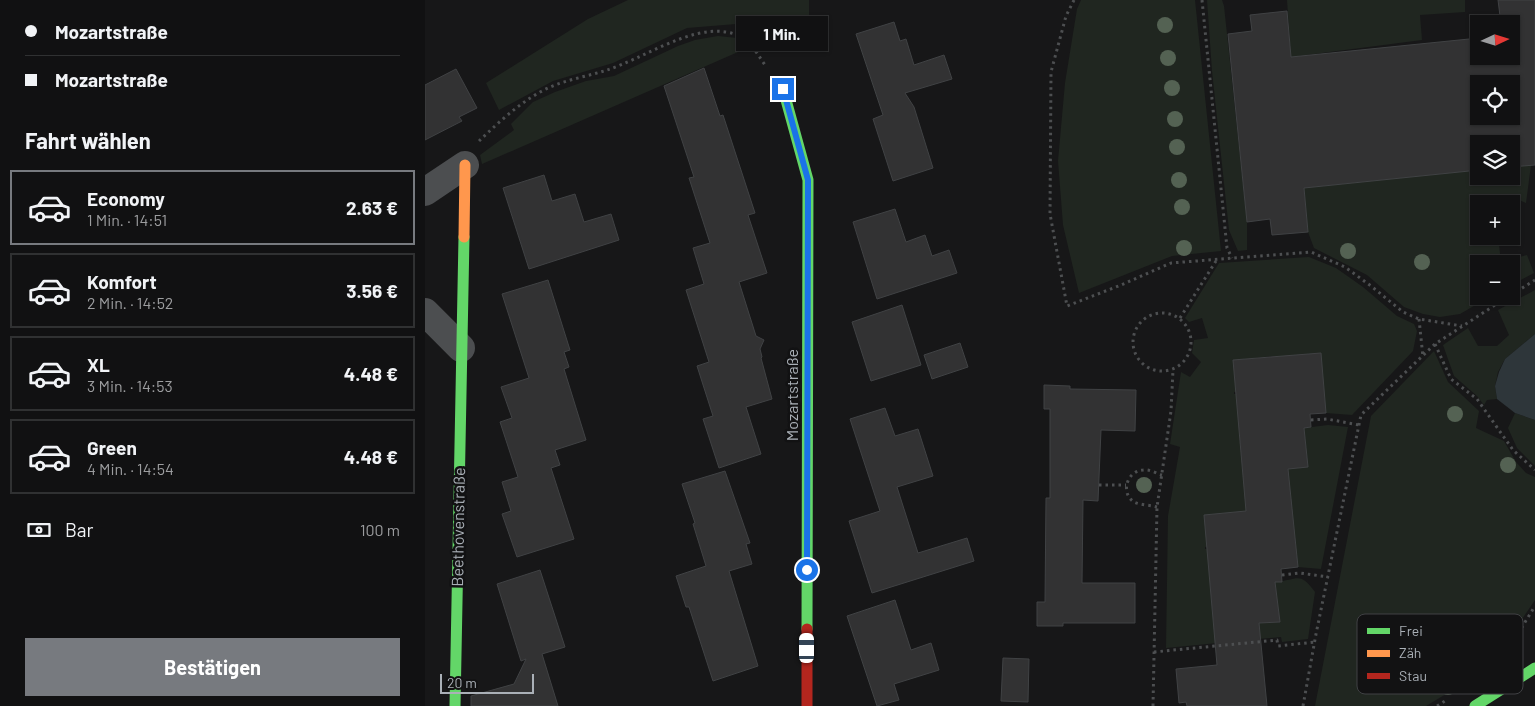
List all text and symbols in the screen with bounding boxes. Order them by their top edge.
north arrow [1470,15,1520,65]
map controls [1470,15,1520,305]
callout: 1 Min. [737,17,829,52]
text: Mozartstraße [55,20,168,43]
text: 1 Min. [763,24,801,43]
text: Mozartstraße [55,68,168,91]
button: locate [1470,75,1520,125]
route end [772,78,794,100]
text: Fahrt wählen [25,127,151,153]
button: layers [1470,135,1520,185]
icon: car [27,185,72,230]
text: Economy [87,187,165,210]
button: + [1470,195,1520,245]
text: 2.63 € [346,196,398,219]
text: 1 Min. · 14:51 [87,210,167,229]
button: − [1470,255,1520,305]
icon: car [27,268,72,313]
text: Komfort [87,270,157,293]
text: 3.56 € [346,279,398,302]
text: 2 Min. · 14:52 [87,293,173,312]
street label: Mozartstraße [782,349,801,441]
icon: car [27,351,72,396]
text: XL [87,353,110,376]
text: 4.48 € [344,362,398,385]
text: 3 Min. · 14:53 [87,376,173,395]
icon: car [27,434,72,479]
text: Green [87,436,137,459]
text: 4.48 € [344,445,398,468]
text: 4 Min. · 14:54 [87,459,174,478]
street label: Beethovenstraße [447,467,468,587]
icon: cash [25,516,53,544]
text: Bar [65,518,93,541]
text: 100 m [360,520,400,539]
route start [796,559,818,581]
legend [1357,614,1523,694]
text: Frei [1399,622,1423,639]
car [799,633,814,663]
button: Bestätigen [25,638,400,696]
text: Zäh [1399,644,1421,661]
text: Stau [1399,667,1427,684]
scale bar [440,671,534,694]
text: 20 m [447,674,477,691]

